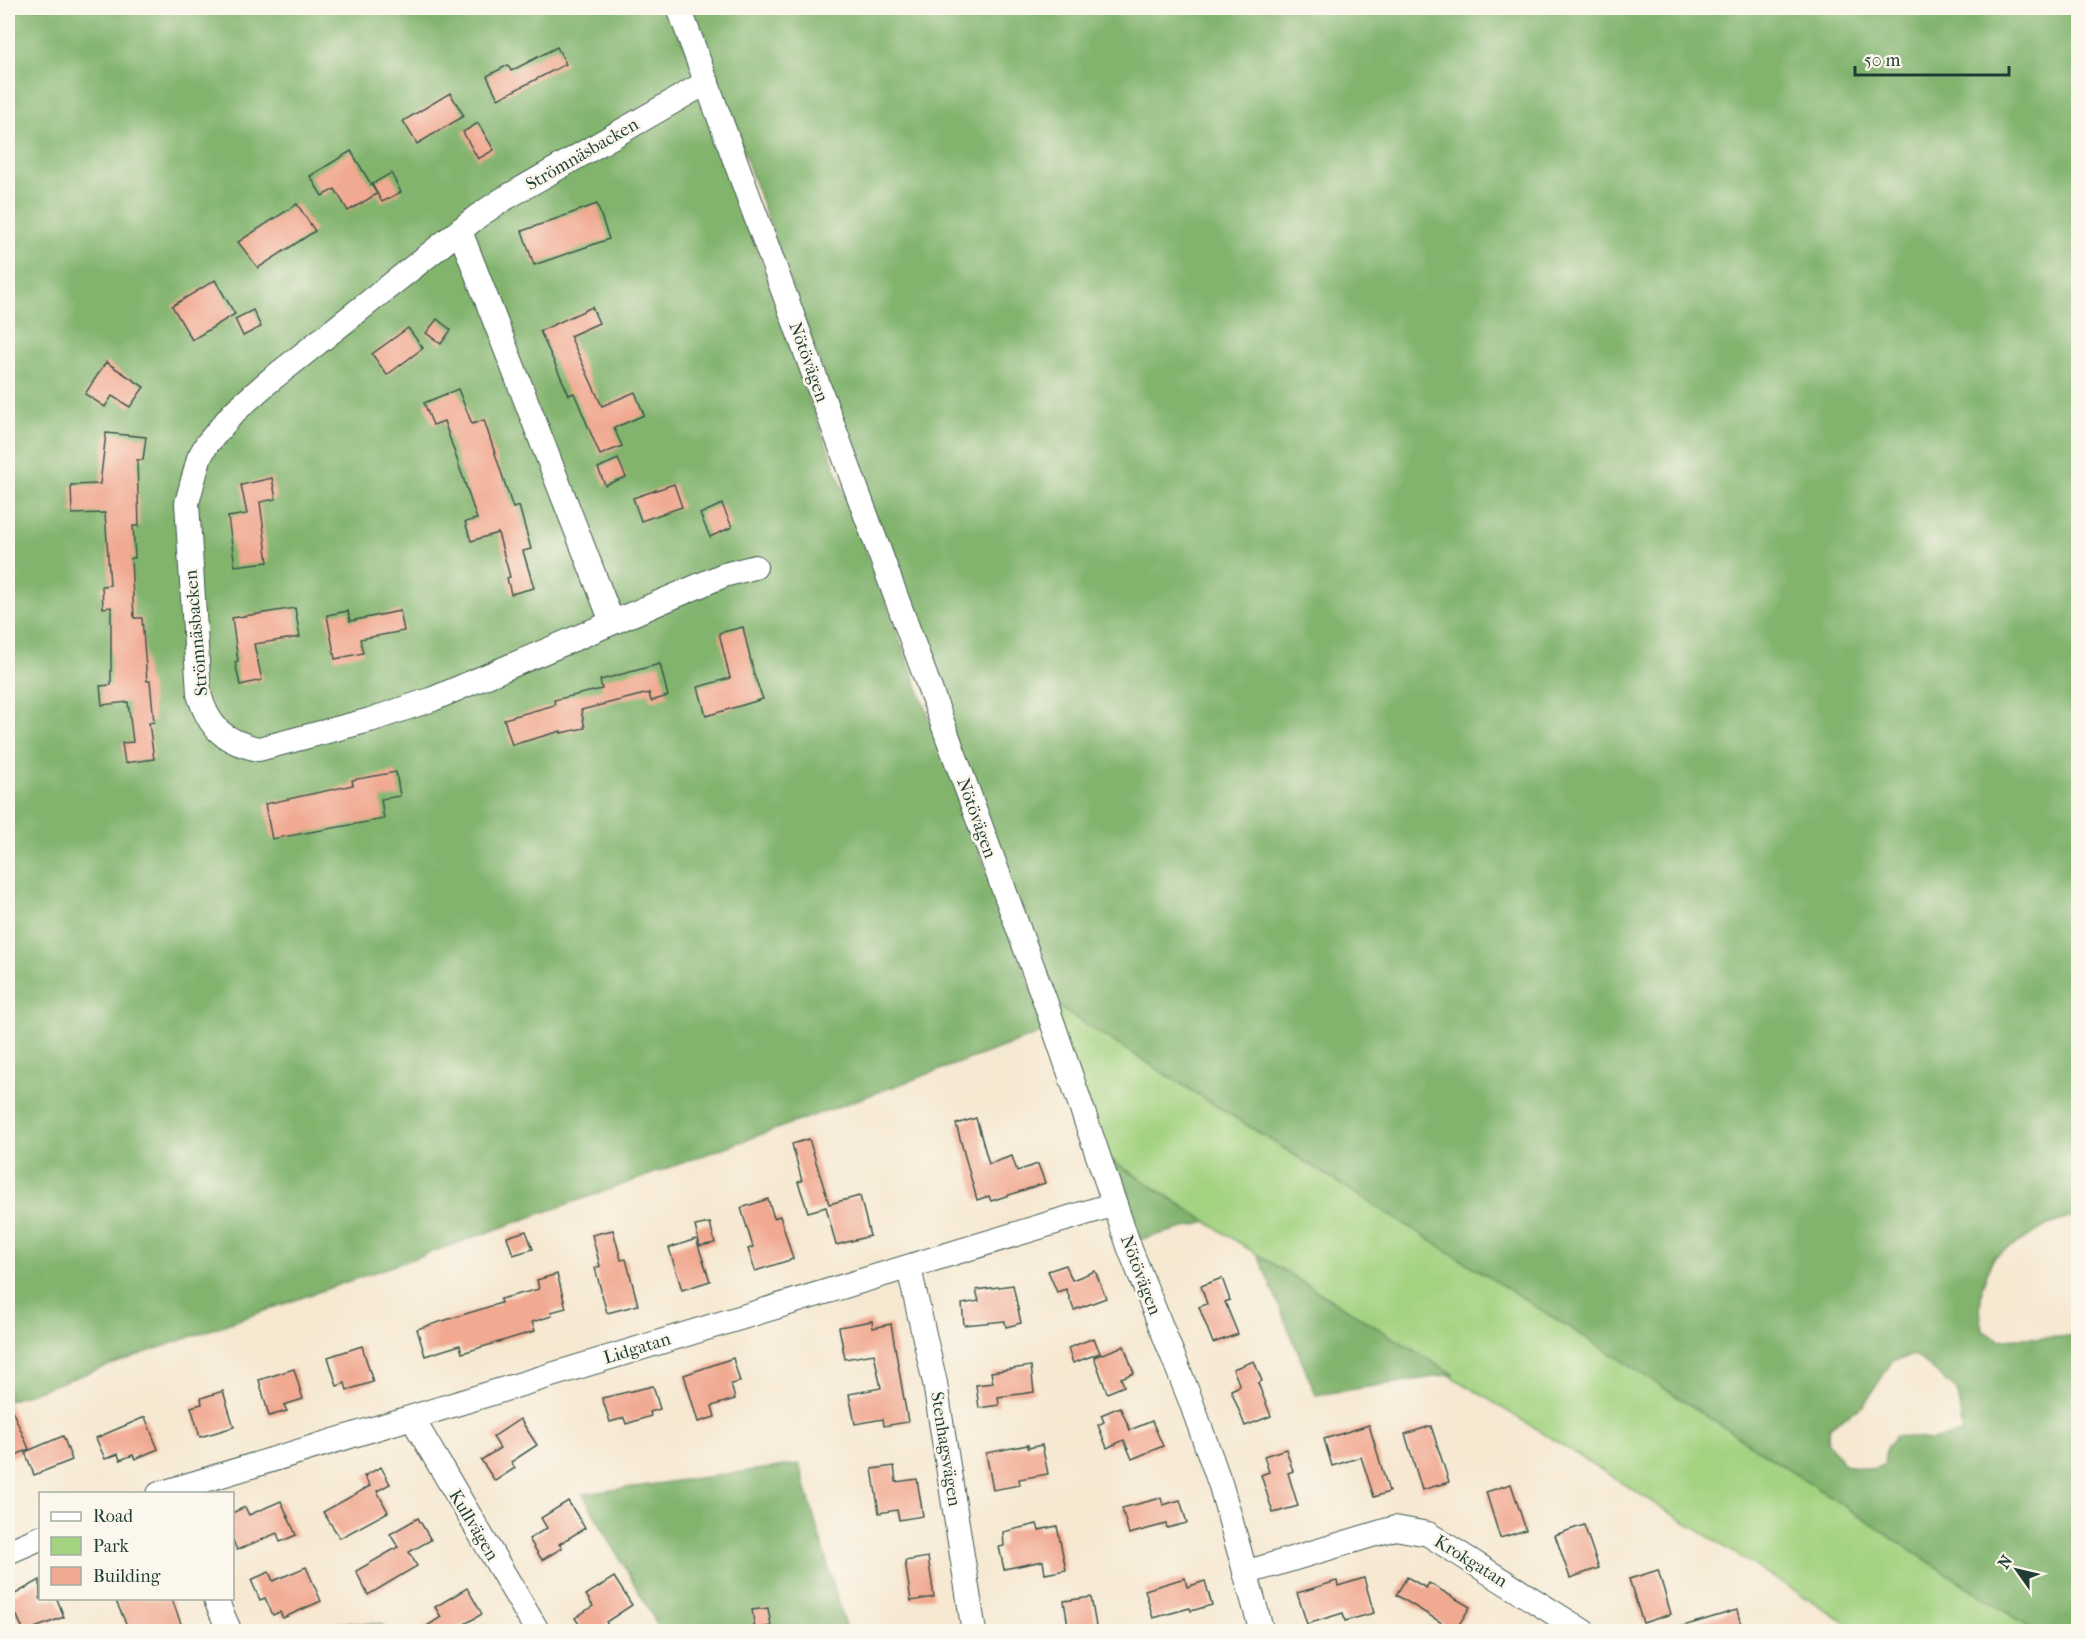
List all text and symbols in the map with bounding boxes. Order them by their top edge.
scale bar [1855,39,2010,77]
text: 50 m [1864,50,1901,71]
street label: Strömnäsbacken [522,113,643,195]
street label: Nötövägen [784,319,833,406]
street label: Strömnäsbacken [180,568,212,697]
street label: Nötövägen [952,775,1001,862]
street label: Nötövägen [1116,1232,1166,1319]
street label: Lidgatan [601,1328,674,1369]
street label: Stenhagsvägen [926,1390,965,1508]
street label: Kullvägen [444,1486,503,1565]
legend [39,1492,234,1600]
text: Road [93,1506,133,1527]
street label: Krokgatan [1430,1531,1512,1592]
text: Park [93,1536,130,1557]
north arrow [1987,1540,2047,1600]
text: N [1994,1551,2017,1572]
text: Building [93,1566,161,1587]

